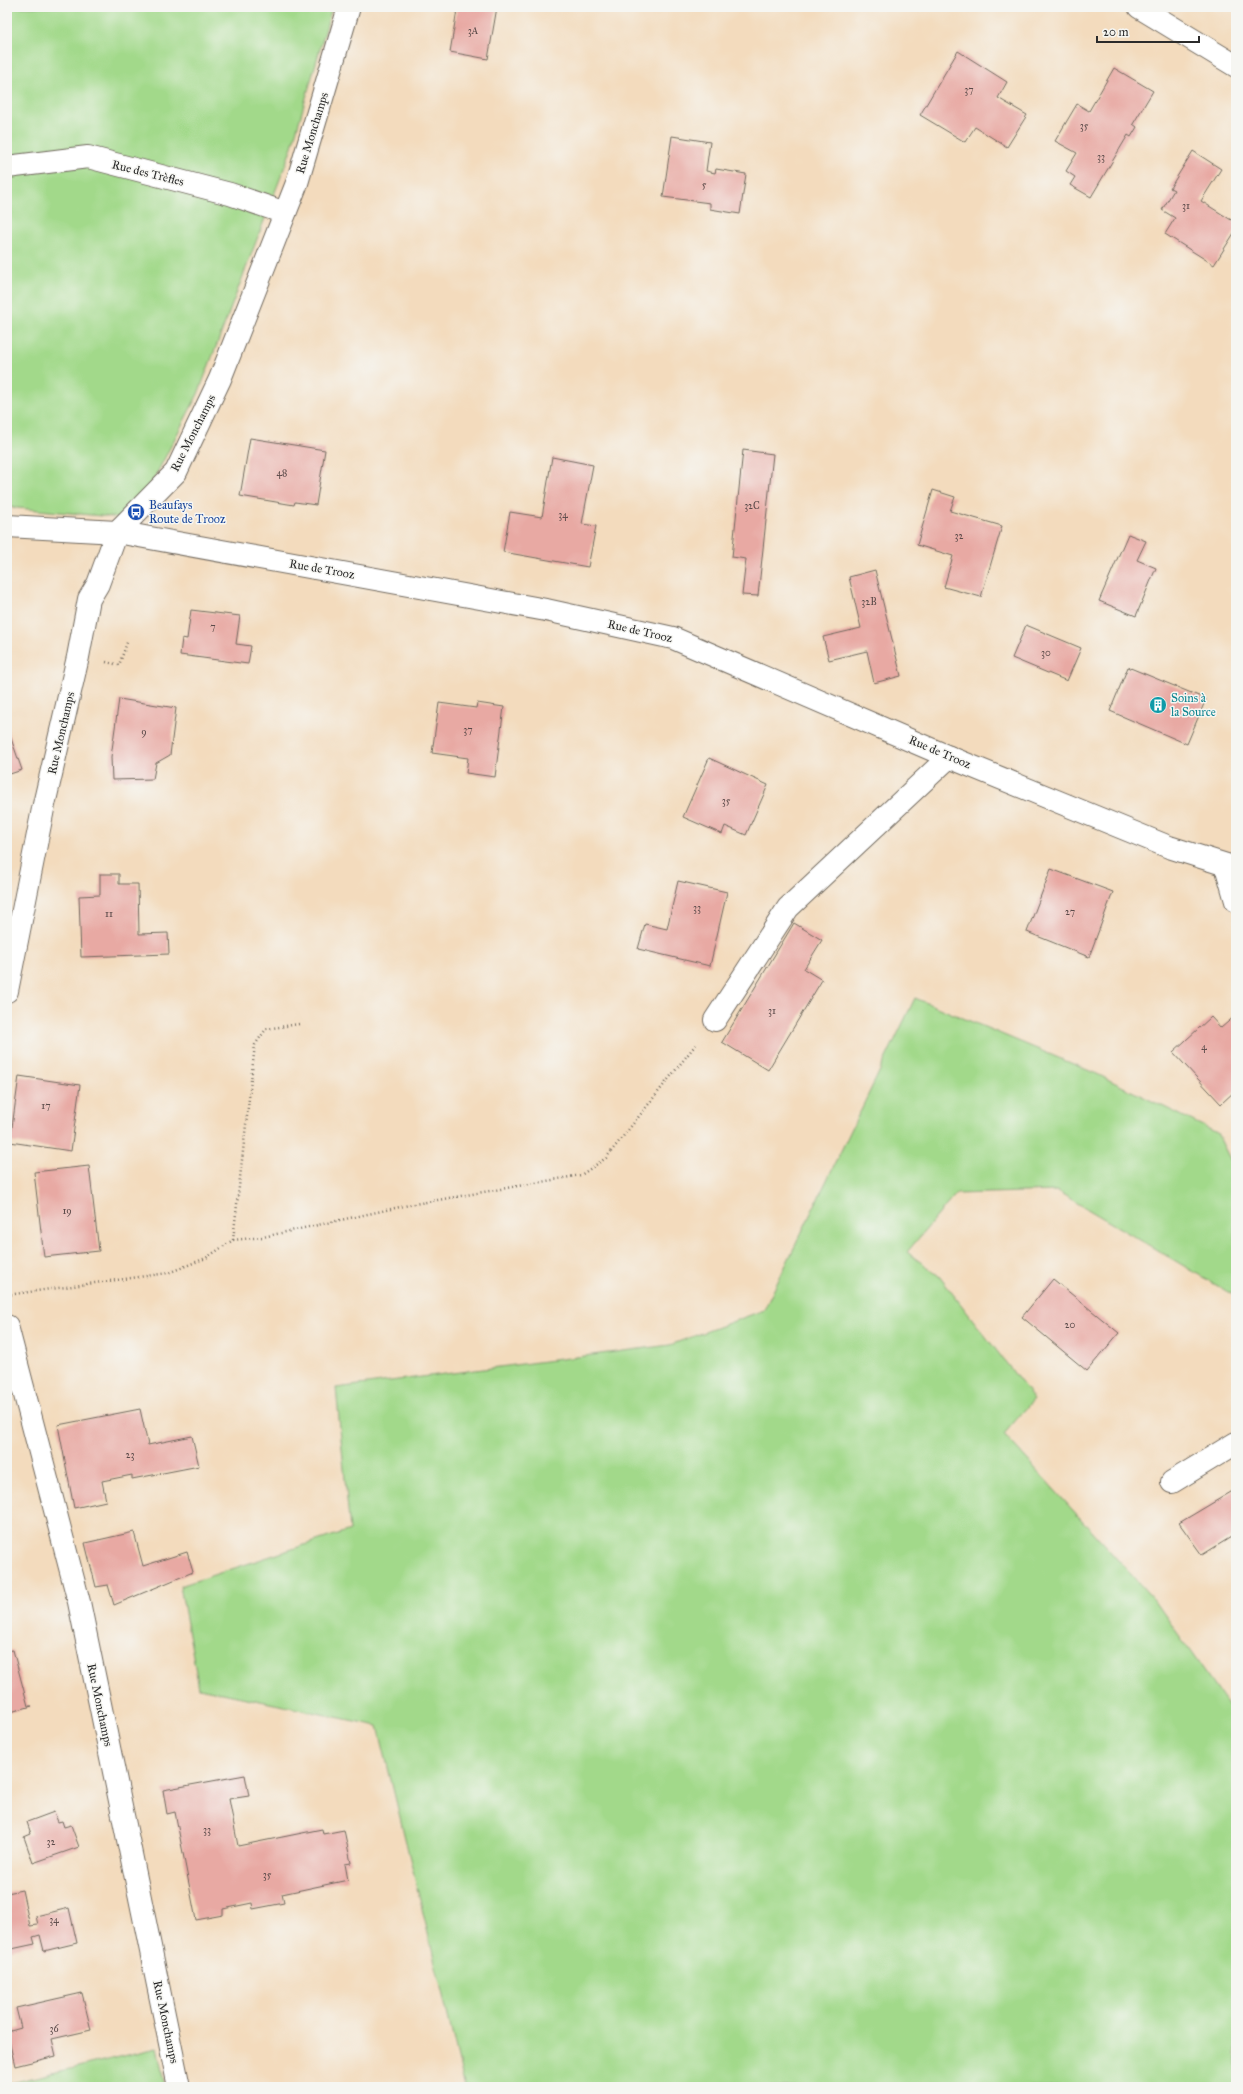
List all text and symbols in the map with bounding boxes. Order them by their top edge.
scale bar [1097,18,1199,44]
house number: 3A [468,25,479,37]
text: 20 m [1103,25,1129,39]
house number: 37 [964,84,974,96]
street label: Rue Monchamps [293,91,331,175]
house number: 35 [1080,120,1089,132]
house number: 33 [1097,151,1105,163]
street label: Rue des Trèfles [110,157,186,189]
house number: 5 [702,179,707,191]
house number: 31 [1182,200,1190,212]
street label: Rue Monchamps [168,392,218,474]
house number: 48 [277,467,287,479]
place label: Beaufays Route de Trooz [149,498,226,526]
house number: 32C [744,500,760,512]
bus stop icon: Beaufays Route de Trooz [126,502,146,522]
house number: 34 [558,509,568,521]
house number: 32 [955,530,964,542]
street label: Rue de Trooz [288,556,356,582]
house number: 32B [861,596,877,608]
street label: Rue de Trooz [606,617,674,645]
house number: 7 [210,621,216,633]
house number: 30 [1041,647,1051,659]
street label: Rue Monchamps [45,690,77,776]
place label: Soins à la Source [1171,691,1216,719]
building icon: Soins à la Source [1148,695,1168,715]
house number: 37 [463,724,473,736]
house number: 9 [141,726,147,738]
street label: Rue de Trooz [907,733,974,772]
house number: 35 [722,795,731,807]
house number: 33 [693,902,701,914]
house number: 27 [1065,906,1075,918]
house number: 11 [105,908,113,920]
house number: 31 [768,1005,776,1017]
house number: 4 [1201,1041,1207,1053]
house number: 17 [41,1100,51,1112]
house number: 19 [62,1205,72,1217]
house number: 20 [1065,1319,1076,1331]
house number: 23 [126,1449,134,1461]
street label: Rue Monchamps [84,1662,116,1748]
house number: 33 [203,1824,211,1836]
house number: 32 [47,1836,56,1848]
house number: 35 [263,1869,272,1881]
house number: 34 [49,1914,59,1926]
street label: Rue Monchamps [150,1979,182,2065]
house number: 36 [49,2023,59,2035]

